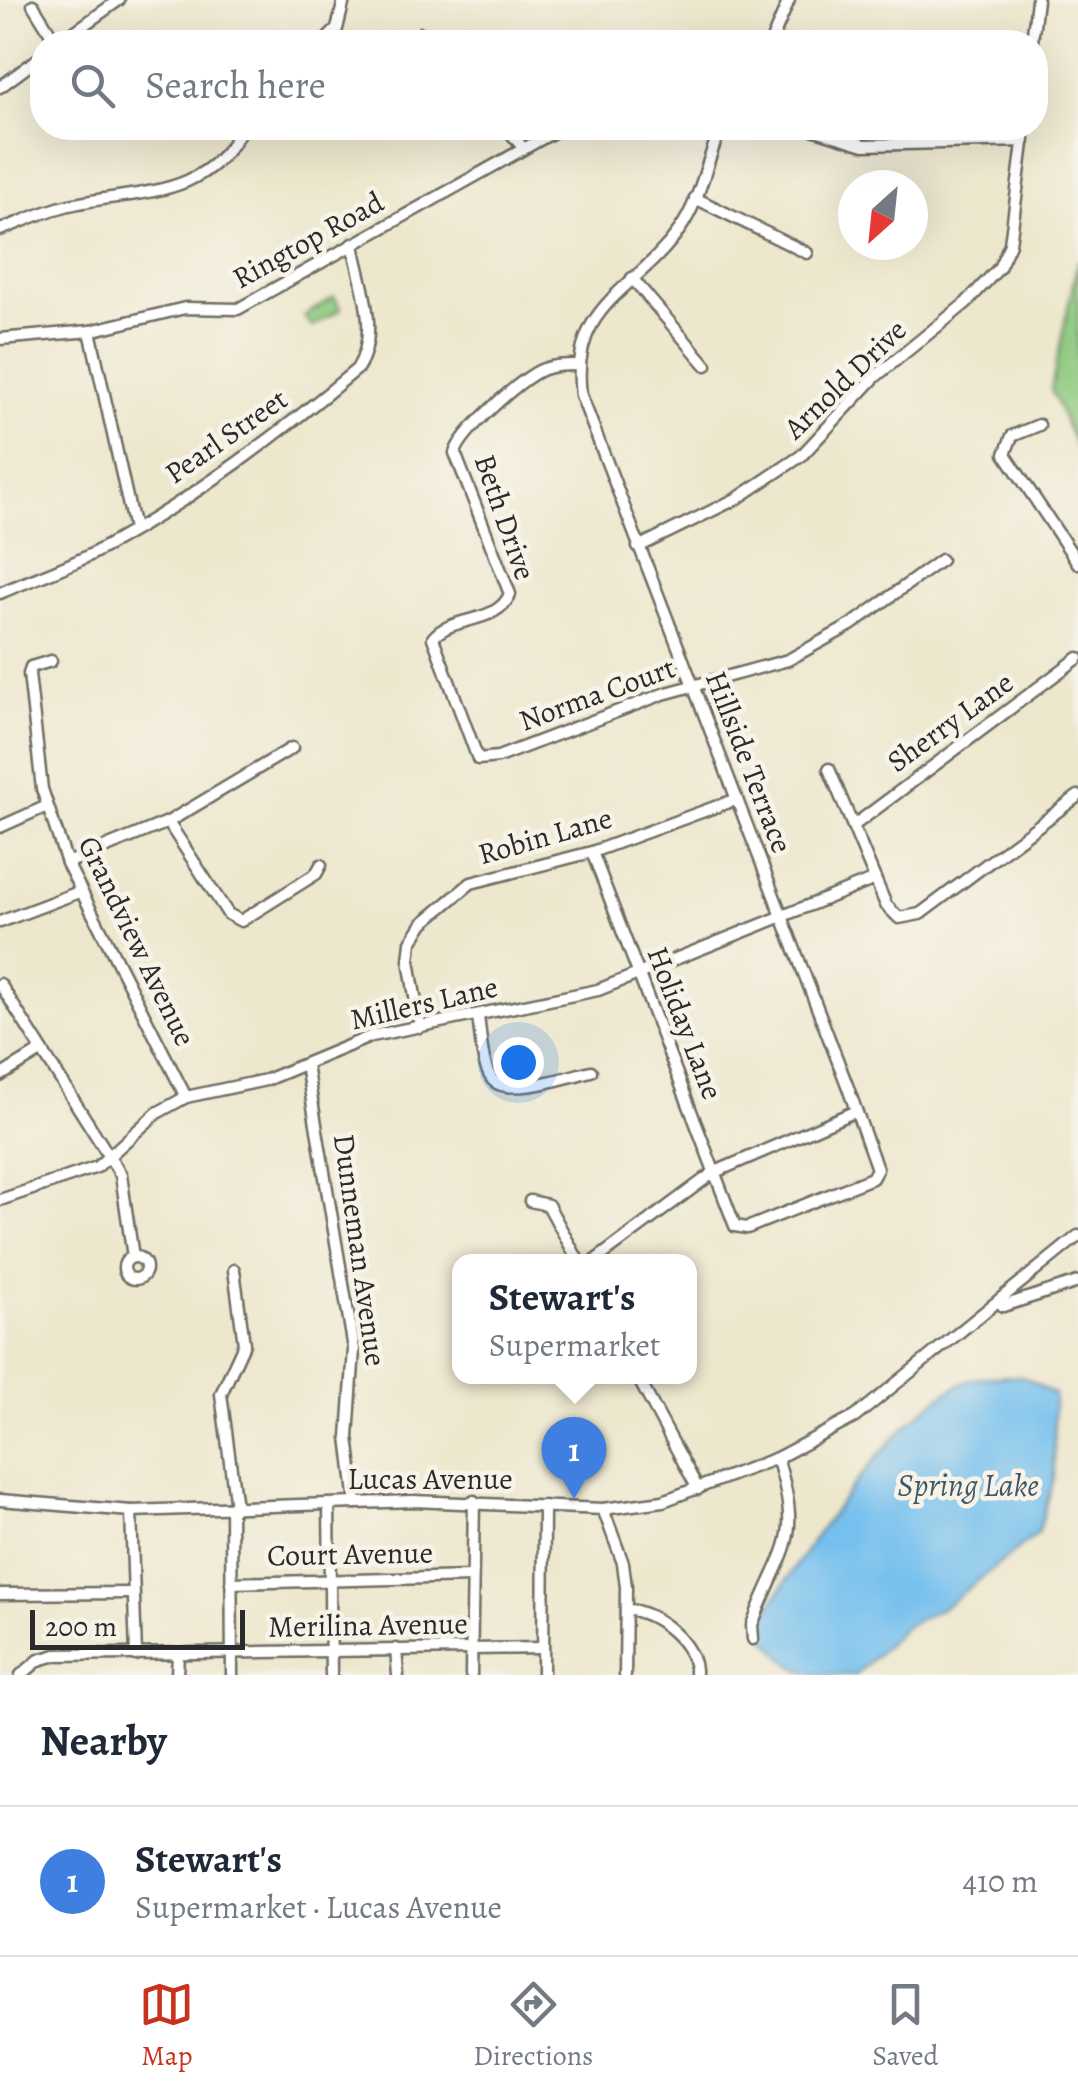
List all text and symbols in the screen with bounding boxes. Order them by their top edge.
search box [30,30,1048,140]
icon: search [65,58,120,113]
text: Search here [145,59,326,111]
north arrow [838,170,928,260]
street label: Ringtop Road [225,182,392,298]
street label: Arnold Drive [774,310,915,448]
street label: Pearl Street [157,379,295,493]
street label: Beth Drive [465,449,545,585]
street label: Norma Court [514,647,681,741]
street label: Sherry Lane [879,663,1021,781]
street label: Hillside Terrace [696,665,802,859]
street label: Robin Lane [473,798,617,874]
street label: Grandview Avenue [69,829,205,1053]
street label: Holiday Lane [638,941,732,1105]
street label: Millers Lane [346,967,502,1039]
your location [493,1037,544,1088]
street label: Dunneman Avenue [324,1131,396,1369]
popup [452,1254,697,1384]
text: Stewart's [489,1271,636,1323]
text: Supermarket [489,1323,660,1367]
pin: 1 [542,1416,606,1499]
street label: Lucas Avenue [347,1459,513,1499]
water label: Spring Lake [897,1463,1039,1507]
street label: Court Avenue [267,1533,433,1575]
street label: Merilina Avenue [268,1603,468,1647]
scale bar [30,1605,245,1650]
text: 200 m [45,1608,117,1646]
text: Nearby [40,1712,167,1769]
text: Stewart's [135,1833,282,1885]
text: 1 [67,1859,78,1903]
text: 410 m [963,1859,1038,1903]
text: Supermarket · Lucas Avenue [135,1885,502,1929]
tab: Map [139,1977,194,2075]
tab: Directions [473,1977,593,2075]
tab: Saved [872,1977,939,2075]

